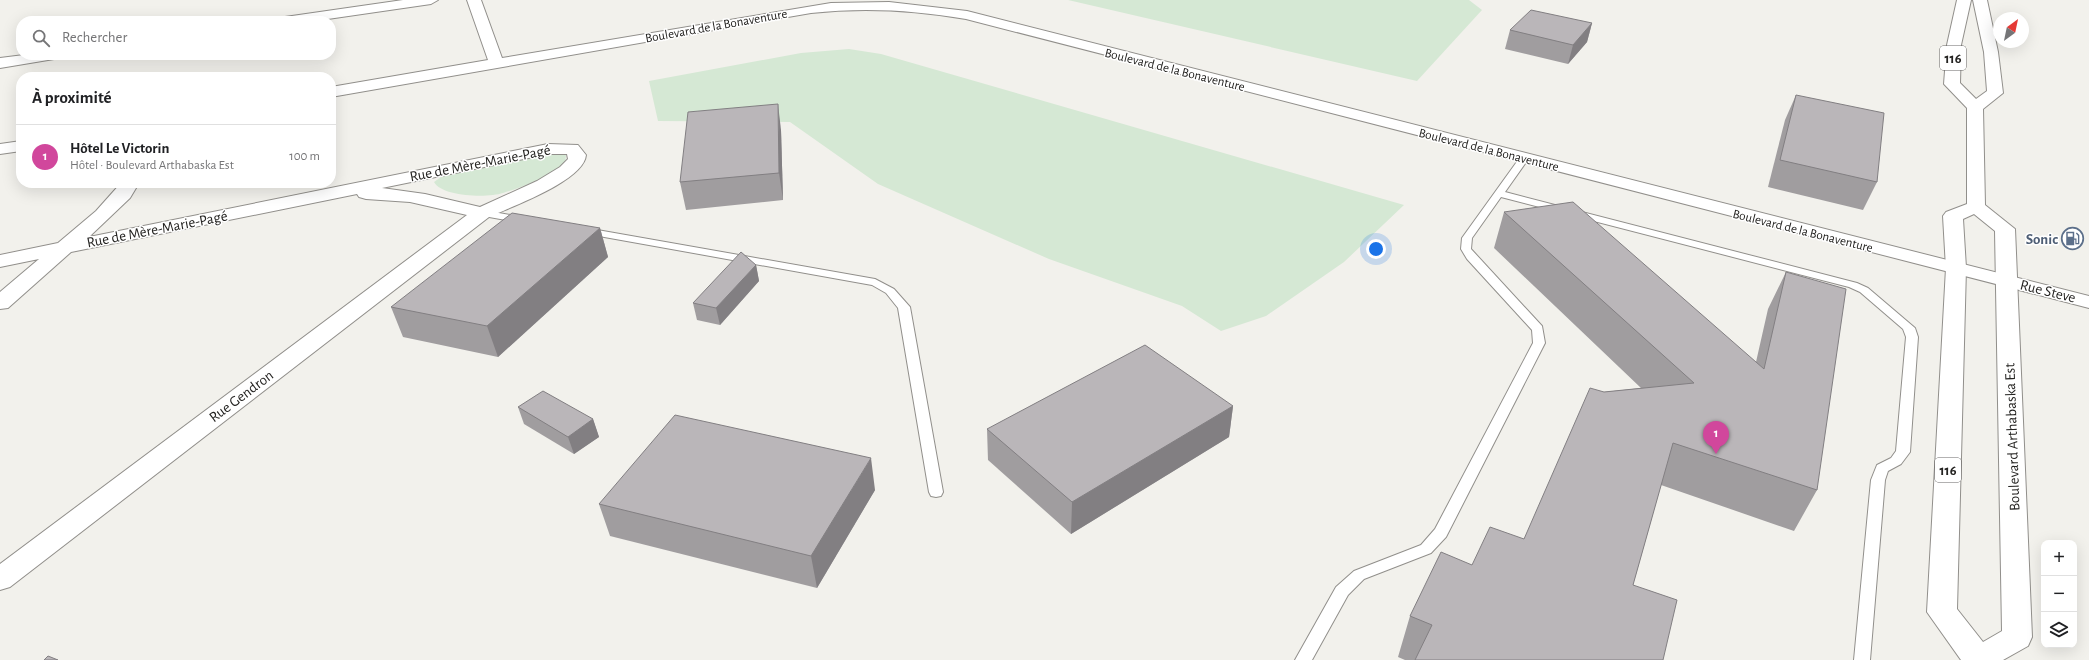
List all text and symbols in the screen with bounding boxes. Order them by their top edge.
street label: Boulevard de la Bonaventure [644,8,788,45]
north arrow [1993,12,2029,48]
search box [16,16,336,60]
icon: search [30,27,52,49]
text: Rechercher [62,30,127,45]
road number: 116 [1940,46,1966,70]
street label: Boulevard de la Bonaventure [1103,47,1246,94]
text: À proximité [32,89,112,106]
street label: Boulevard de la Bonaventure [1417,127,1560,174]
text: Hôtel Le Victorin [70,141,169,156]
street label: Rue de Mère-Marie-Pagé [408,142,552,185]
text: 1 [43,150,47,163]
text: 100 m [289,150,320,163]
text: Hôtel · Boulevard Arthabaska Est [70,159,234,172]
street label: Rue de Mère-Marie-Pagé [85,208,229,251]
street label: Boulevard de la Bonaventure [1731,208,1874,255]
fuel station icon: Sonic [2060,226,2086,252]
place label: Sonic [2026,232,2058,247]
your location [1366,239,1386,259]
street label: Rue Steve [2019,277,2077,306]
street label: Boulevard Arthabaska Est [2002,363,2023,511]
street label: Rue Gendron [206,368,276,425]
pin: 1 [1703,421,1729,454]
road number: 116 [1935,458,1961,482]
map controls [2041,540,2077,648]
button: + [2041,540,2077,576]
button: − [2041,576,2077,612]
button: layers [2041,612,2077,648]

